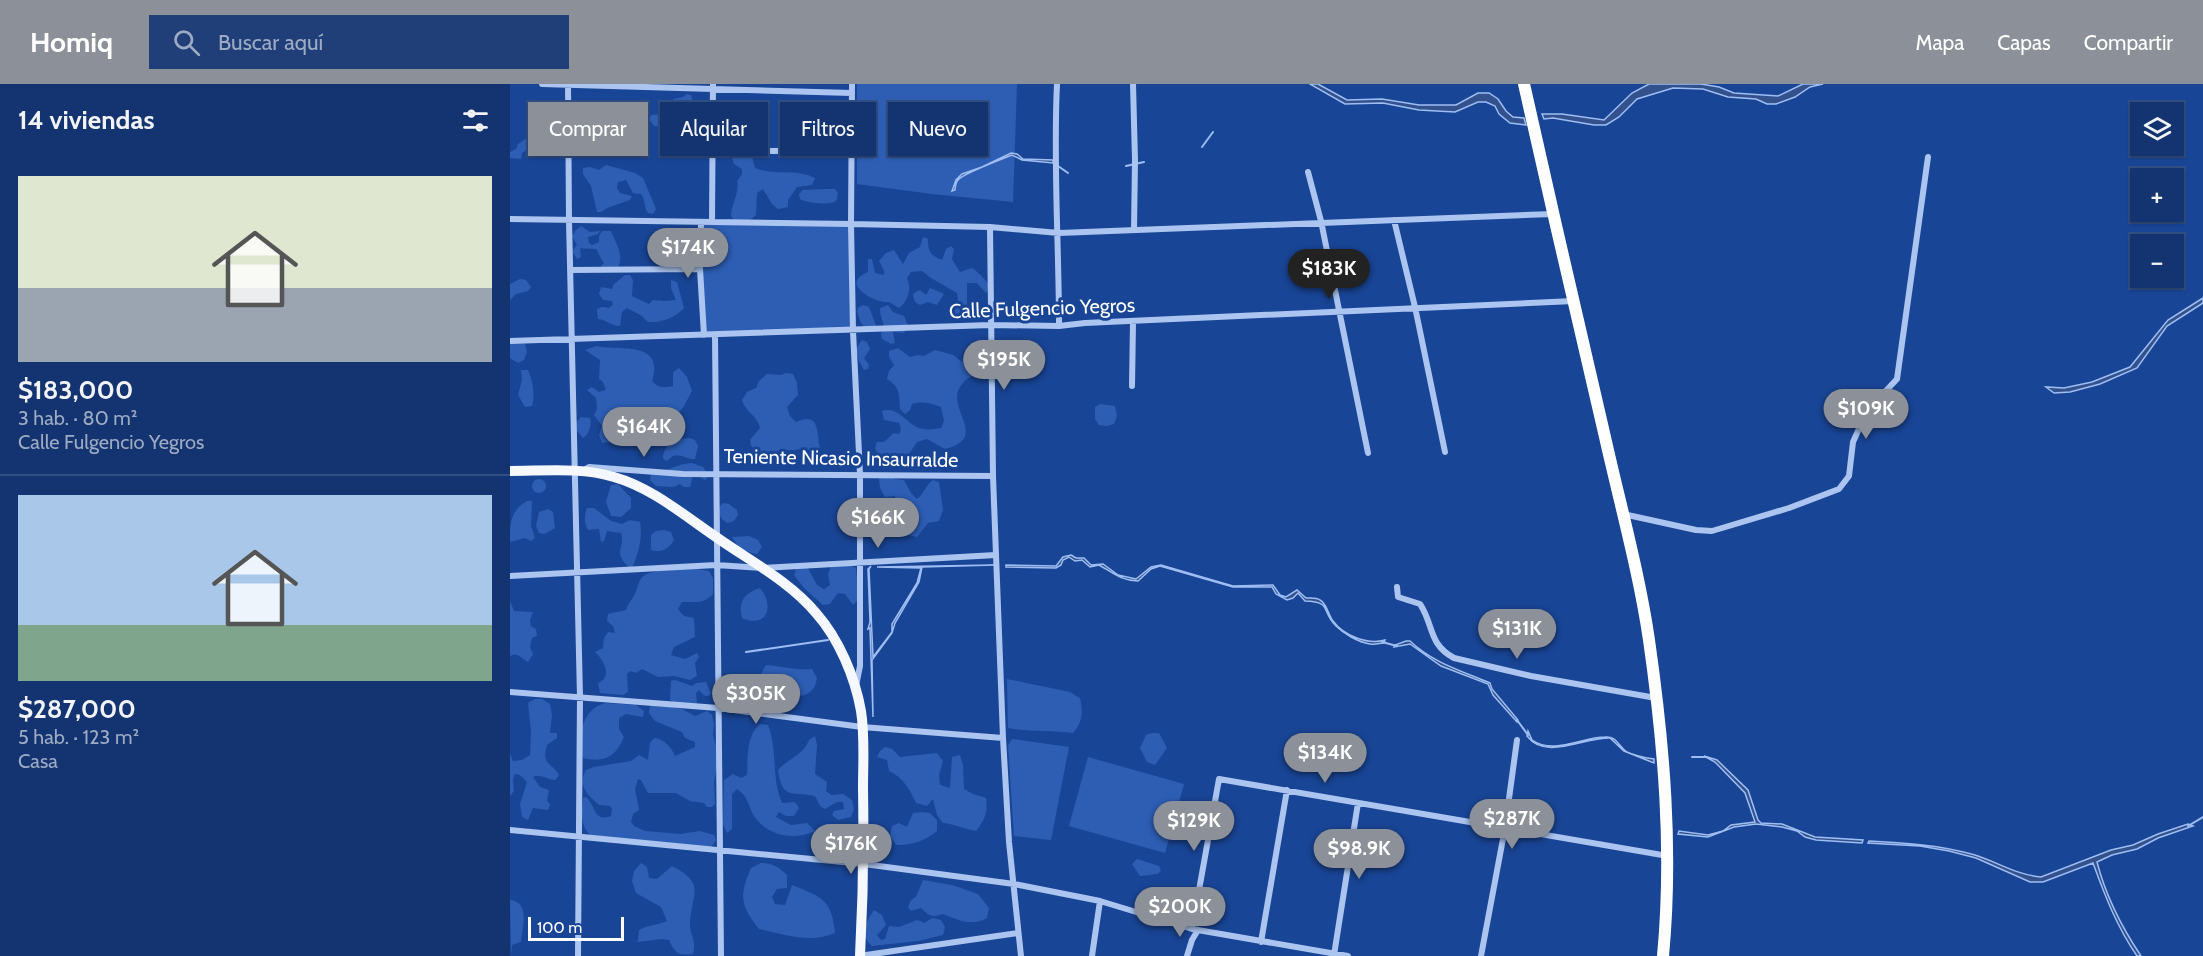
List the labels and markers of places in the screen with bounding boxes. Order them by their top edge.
pin: $174K [646,228,730,279]
pin: $183K [1287,249,1371,300]
pin: $195K [962,340,1046,391]
pin: $109K [1824,389,1908,440]
pin: $164K [602,407,686,458]
pin: $166K [836,498,920,549]
pin: $131K [1475,609,1559,660]
pin: $305K [714,674,798,725]
pin: $134K [1283,733,1367,784]
pin: $287K [1470,799,1554,850]
pin: $129K [1152,801,1236,852]
pin: $176K [809,824,893,875]
pin: $98.9K [1310,829,1408,880]
pin: $200K [1138,887,1222,938]

